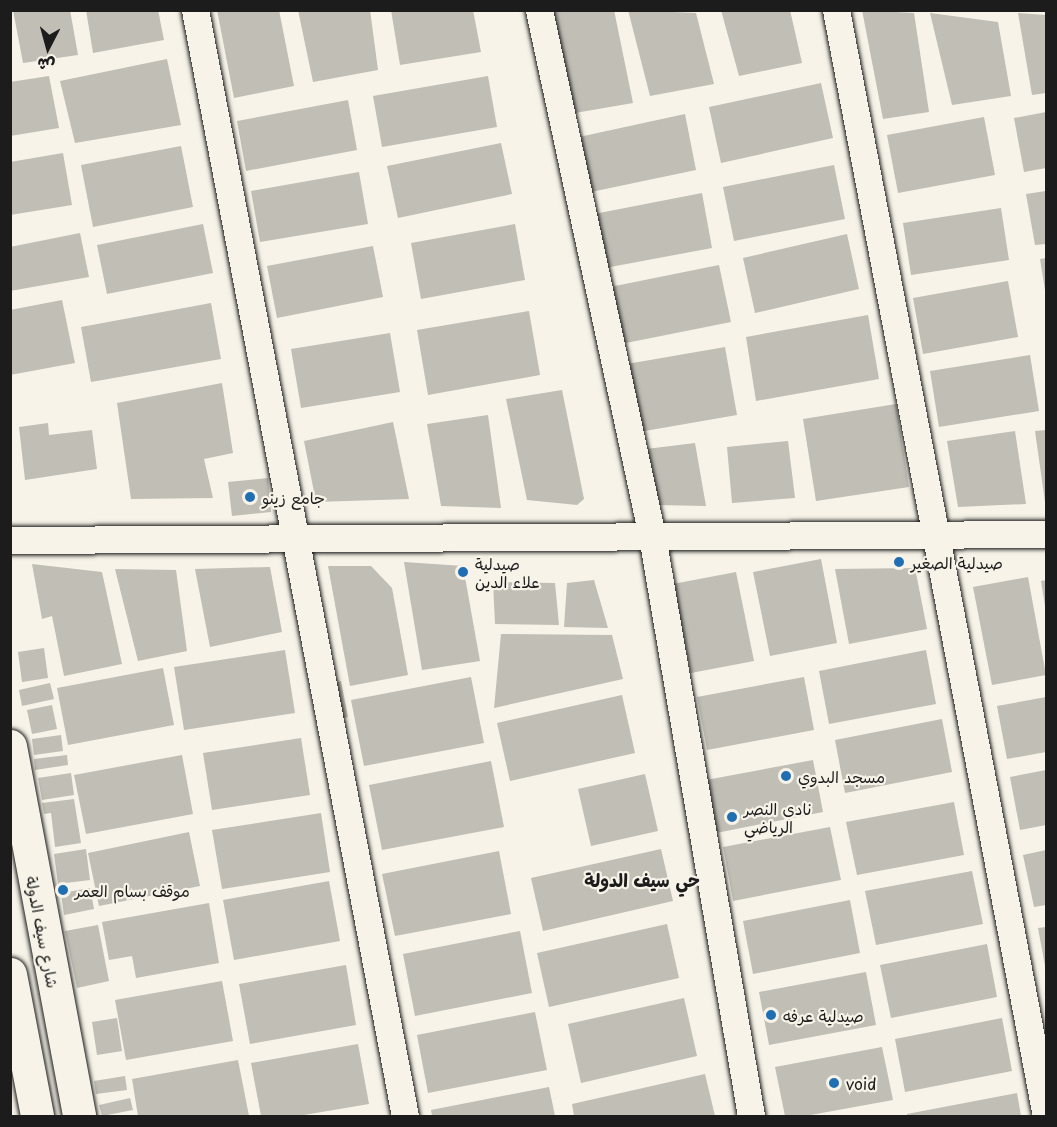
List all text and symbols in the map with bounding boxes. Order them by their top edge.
north arrow [18,18,78,78]
text: ش [36,53,56,79]
place label: جامع زينو [262,487,325,507]
marker: جامع زينو [243,490,257,504]
place label: صيدلية الصغير [911,552,1003,572]
place label: صيدلية علاء الدين [475,553,540,591]
marker: صيدلية الصغير [892,555,906,569]
marker: صيدلية علاء الدين [456,565,470,579]
place label: مسجد البدوي [798,766,885,786]
marker: مسجد البدوي [779,769,793,783]
place label: نادي النصر الرياضي [744,798,811,836]
marker: نادي النصر الرياضي [725,810,739,824]
district label: حي سيف الدولة [584,869,700,891]
street label: شارع سيف الدولة [23,874,63,990]
place label: موقف بسام العمر [75,880,190,900]
marker: موقف بسام العمر [56,883,70,897]
place label: صيدلية عرفه [783,1005,864,1025]
marker: صيدلية عرفه [764,1008,778,1022]
place label: void [846,1073,877,1093]
marker: void [827,1076,841,1090]

